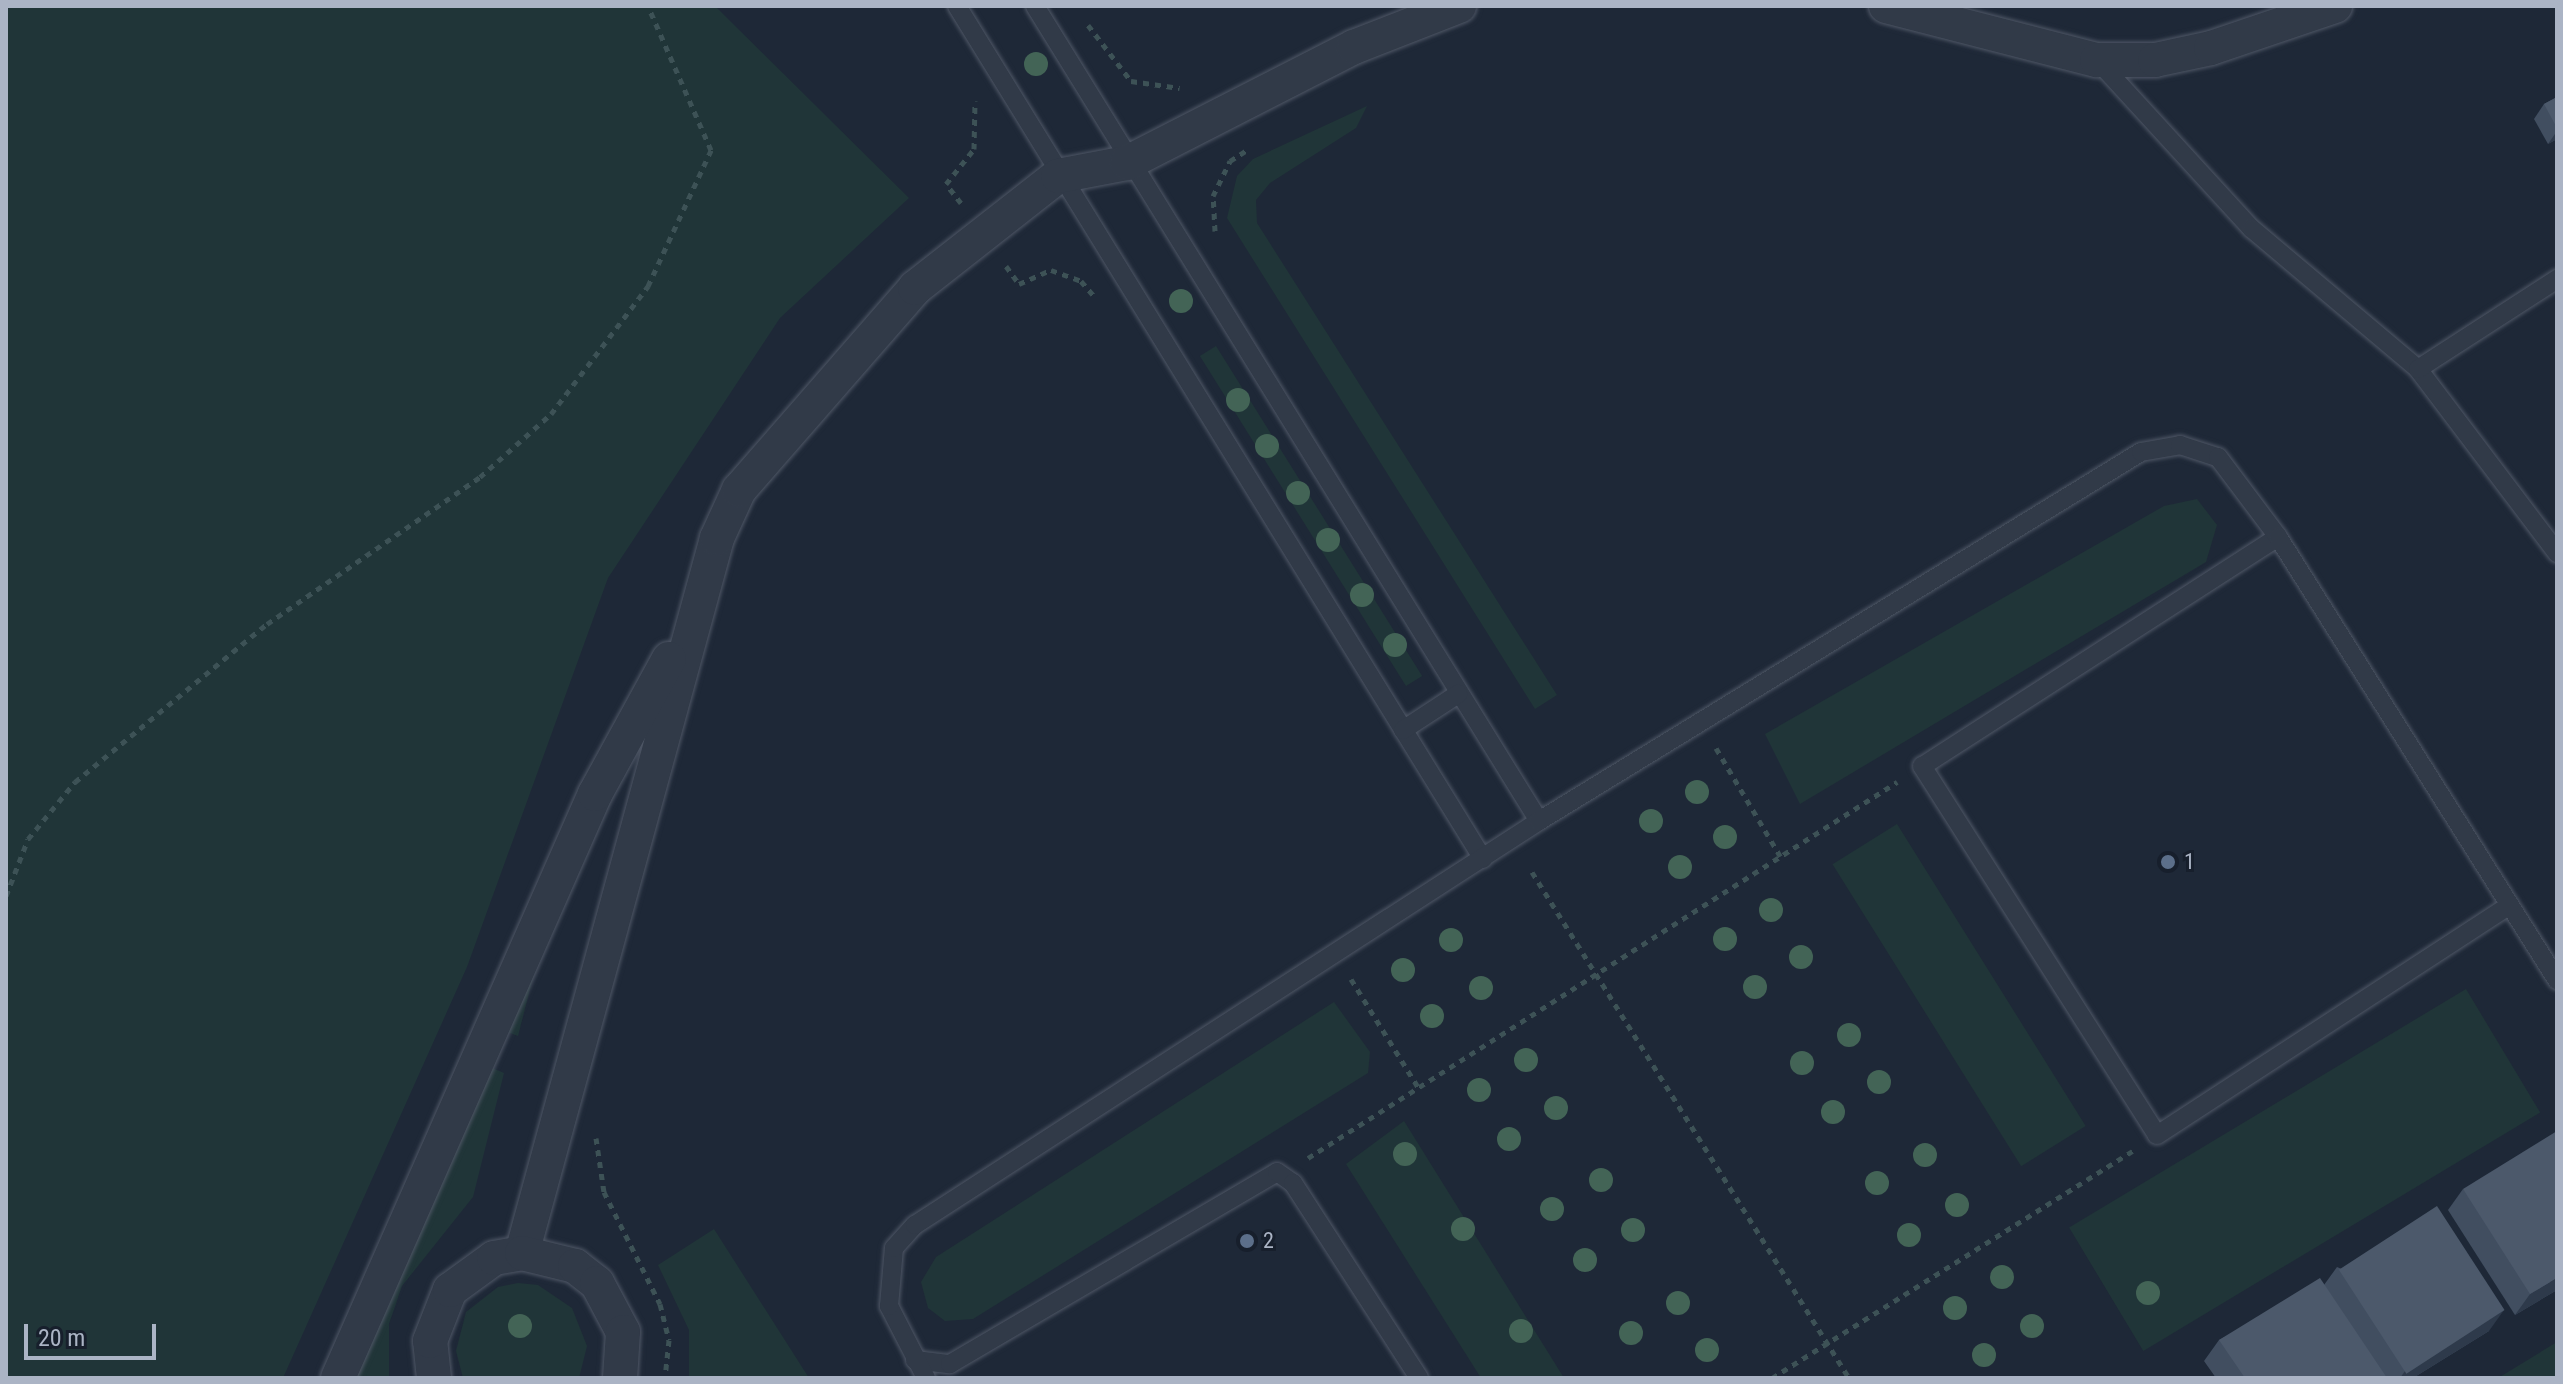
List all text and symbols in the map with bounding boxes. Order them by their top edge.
place label: 1 [2184,849,2195,875]
marker: 1 [2159,853,2177,871]
place label: 2 [1263,1228,1274,1254]
marker: 2 [1238,1232,1256,1250]
scale bar [28,1308,160,1358]
text: 20 m [38,1324,85,1352]

